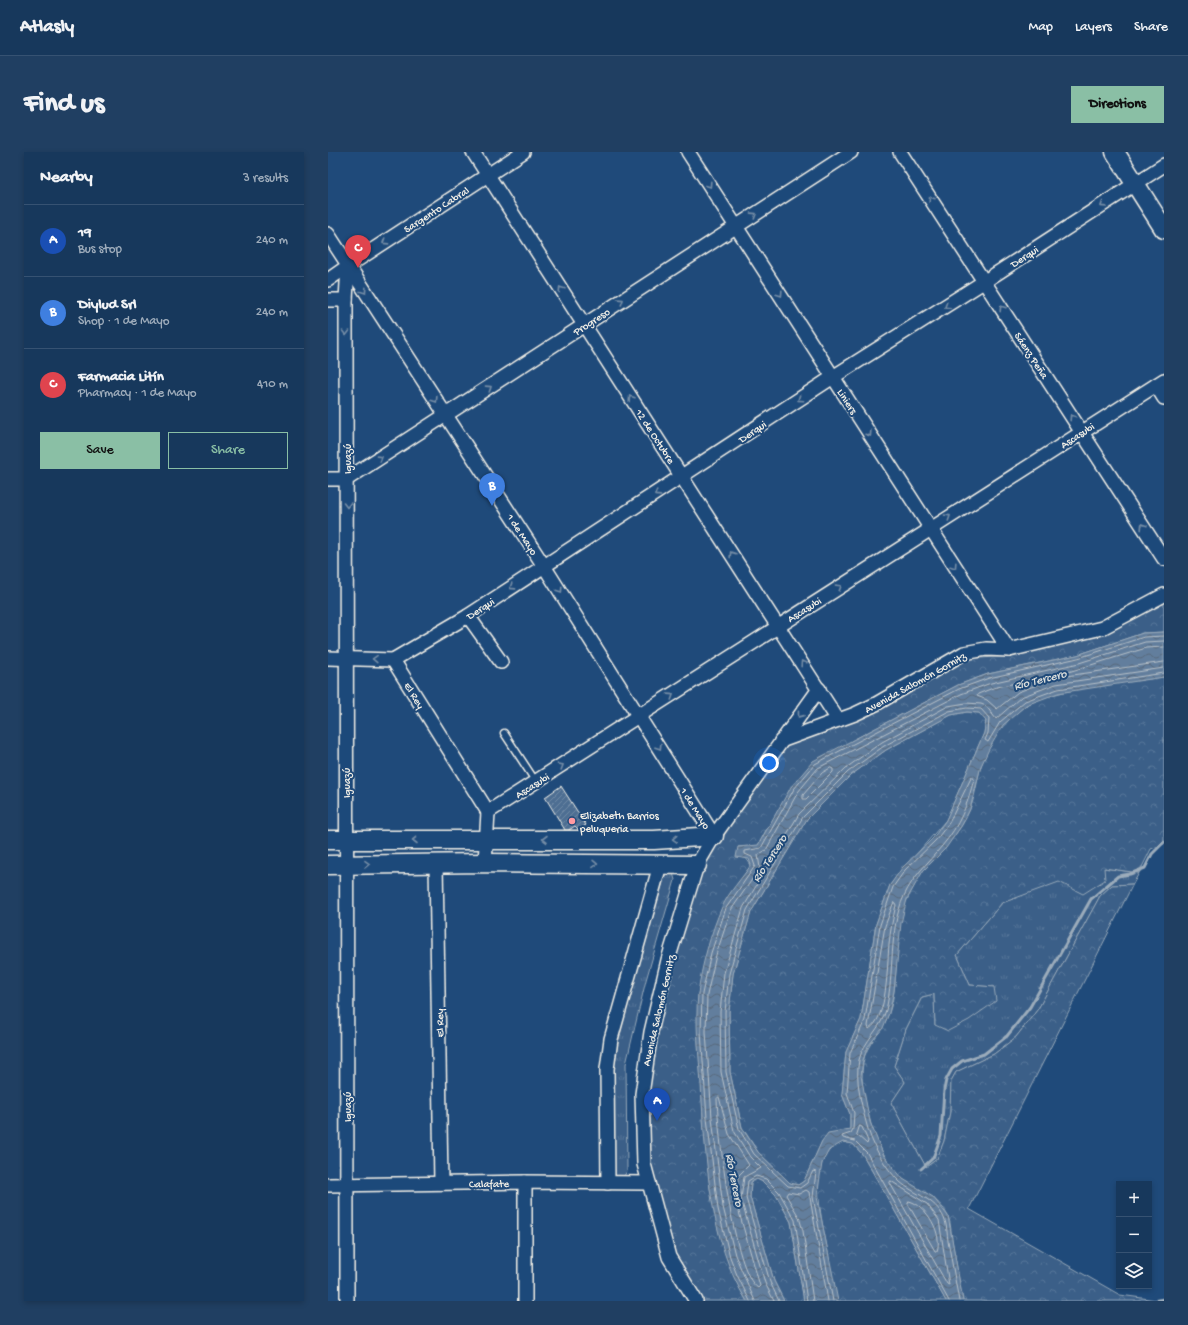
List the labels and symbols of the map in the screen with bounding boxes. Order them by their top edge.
one-way arrow [705,181,712,188]
street label: Sargento Cabral [402,185,472,236]
one-way arrow [928,196,936,203]
one-way arrow [1100,200,1107,208]
one-way arrow [750,213,757,220]
pin: C [345,235,371,268]
one-way arrow [382,237,389,245]
street label: Derqui [1008,244,1041,272]
one-way arrow [359,286,366,293]
one-way arrow [558,286,566,293]
one-way arrow [775,290,783,297]
one-way arrow [617,299,624,306]
one-way arrow [944,301,951,308]
one-way arrow [999,305,1007,312]
street label: Progreso [571,306,613,339]
one-way arrow [342,330,350,336]
street label: Sáenz Peña [1011,331,1050,382]
one-way arrow [485,385,492,393]
street label: Liniers [834,387,859,418]
one-way arrow [798,394,805,401]
one-way arrow [629,395,636,402]
one-way arrow [430,396,437,403]
street label: 12 de Octubre [632,407,677,467]
one-way arrow [1069,414,1077,421]
street label: Derqui [736,419,769,447]
street label: Ascasubi [1059,421,1097,452]
one-way arrow [864,429,871,436]
street label: Iguazú [343,444,355,474]
one-way arrow [376,455,383,463]
pin: B [479,473,505,506]
one-way arrow [654,489,661,496]
one-way arrow [343,502,351,508]
street label: 1 de Mayo [503,511,539,558]
one-way arrow [944,515,951,522]
one-way arrow [1140,523,1148,530]
one-way arrow [730,551,737,558]
one-way arrow [950,562,957,569]
one-way arrow [510,582,517,589]
one-way arrow [835,584,842,592]
one-way arrow [555,586,562,593]
street label: Derqui [464,596,497,624]
street label: Ascasubi [786,596,824,626]
street label: Avenida Salomón Gornitz [863,650,970,717]
one-way arrow [372,655,378,663]
one-way arrow [800,660,808,667]
water label: Río Tercero [1013,667,1069,694]
street label: El Rey [401,681,426,712]
one-way arrow [667,693,674,701]
one-way arrow [798,710,805,717]
one-way arrow [655,743,662,750]
your location [759,753,779,773]
one-way arrow [557,763,564,771]
street label: Iguazú [342,768,354,798]
street label: Ascasubi [514,772,552,802]
street label: 1 de Mayo [676,785,712,832]
place label: Elizabeth Barrios peluqueria [579,811,660,836]
marker: Elizabeth Barrios peluqueria [567,816,577,826]
water label: Río Tercero [750,832,792,885]
one-way arrow [672,834,678,843]
one-way arrow [542,835,548,843]
one-way arrow [412,836,418,844]
one-way arrow [364,860,370,869]
one-way arrow [592,860,598,868]
street label: Avenida Salomón Gornitz [641,952,679,1067]
street label: El Rey [435,1008,447,1037]
pin: A [644,1088,670,1121]
street label: Iguazú [343,1092,355,1122]
water label: Río Tercero [721,1153,745,1209]
street label: Calafate [469,1178,510,1191]

